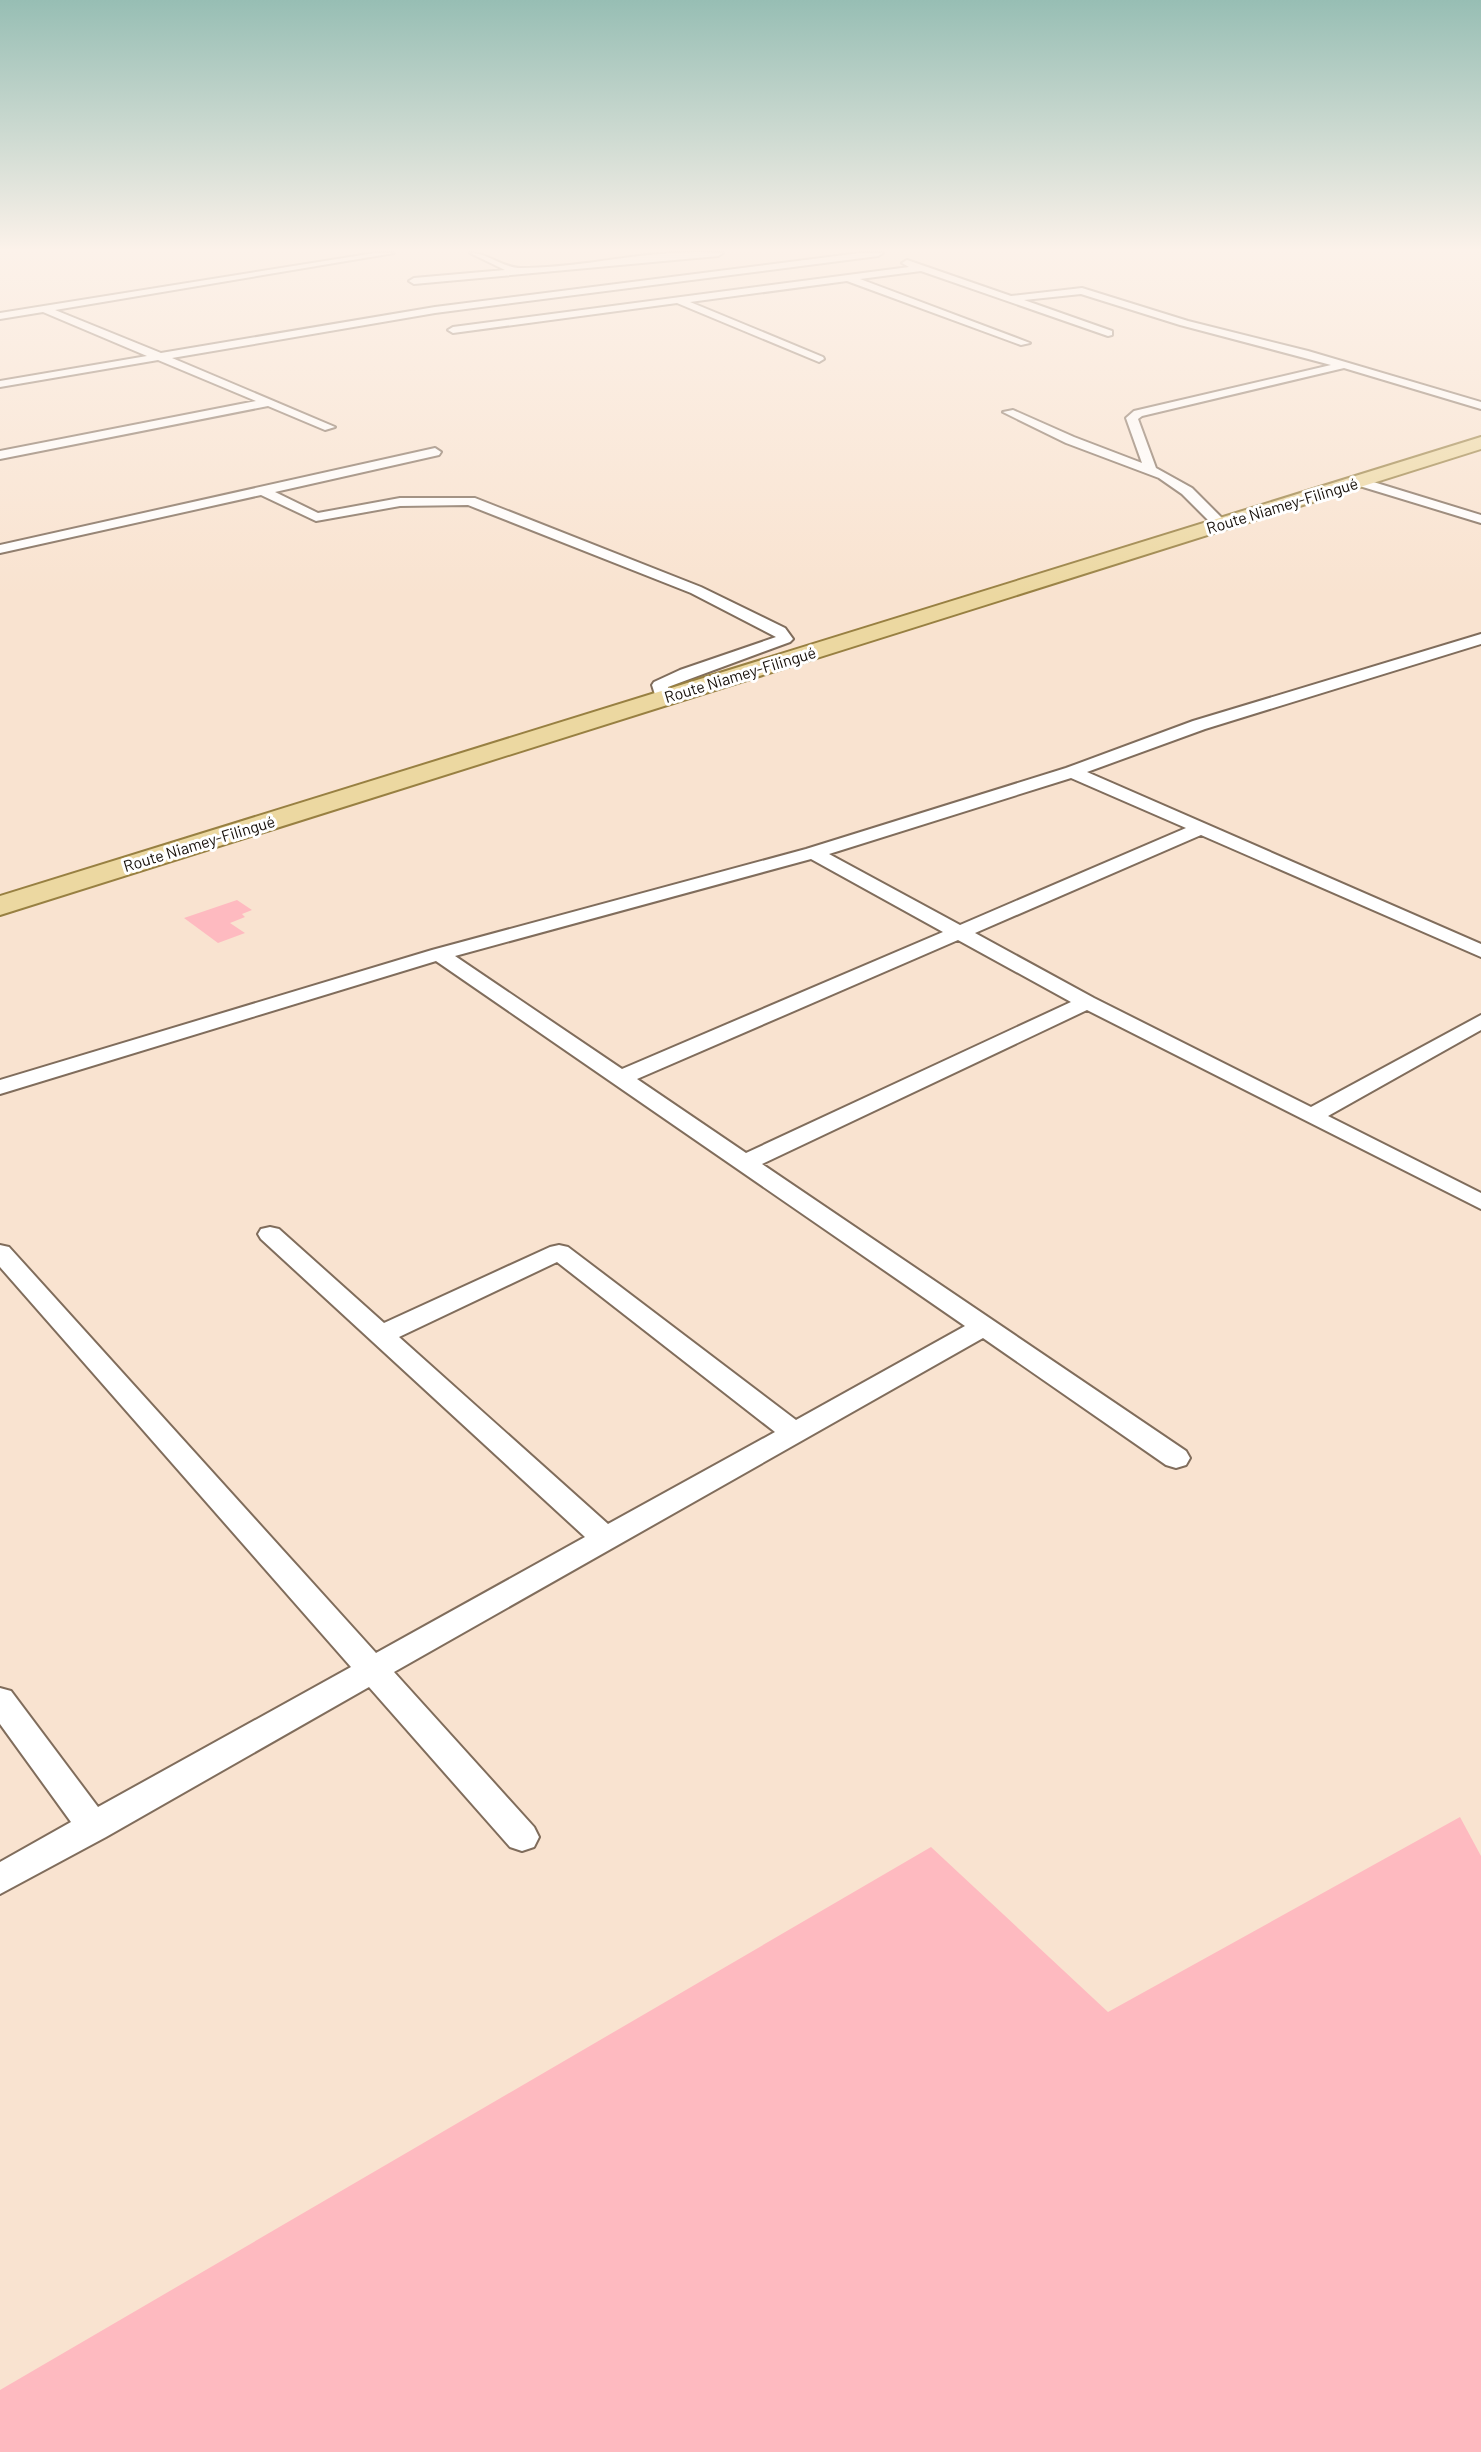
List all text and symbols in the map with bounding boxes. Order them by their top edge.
street label: Route Niamey-Filingué [1204,473,1360,537]
street label: Route Niamey-Filingué [662,642,818,706]
street label: Route Niamey-Filingué [121,811,277,875]

